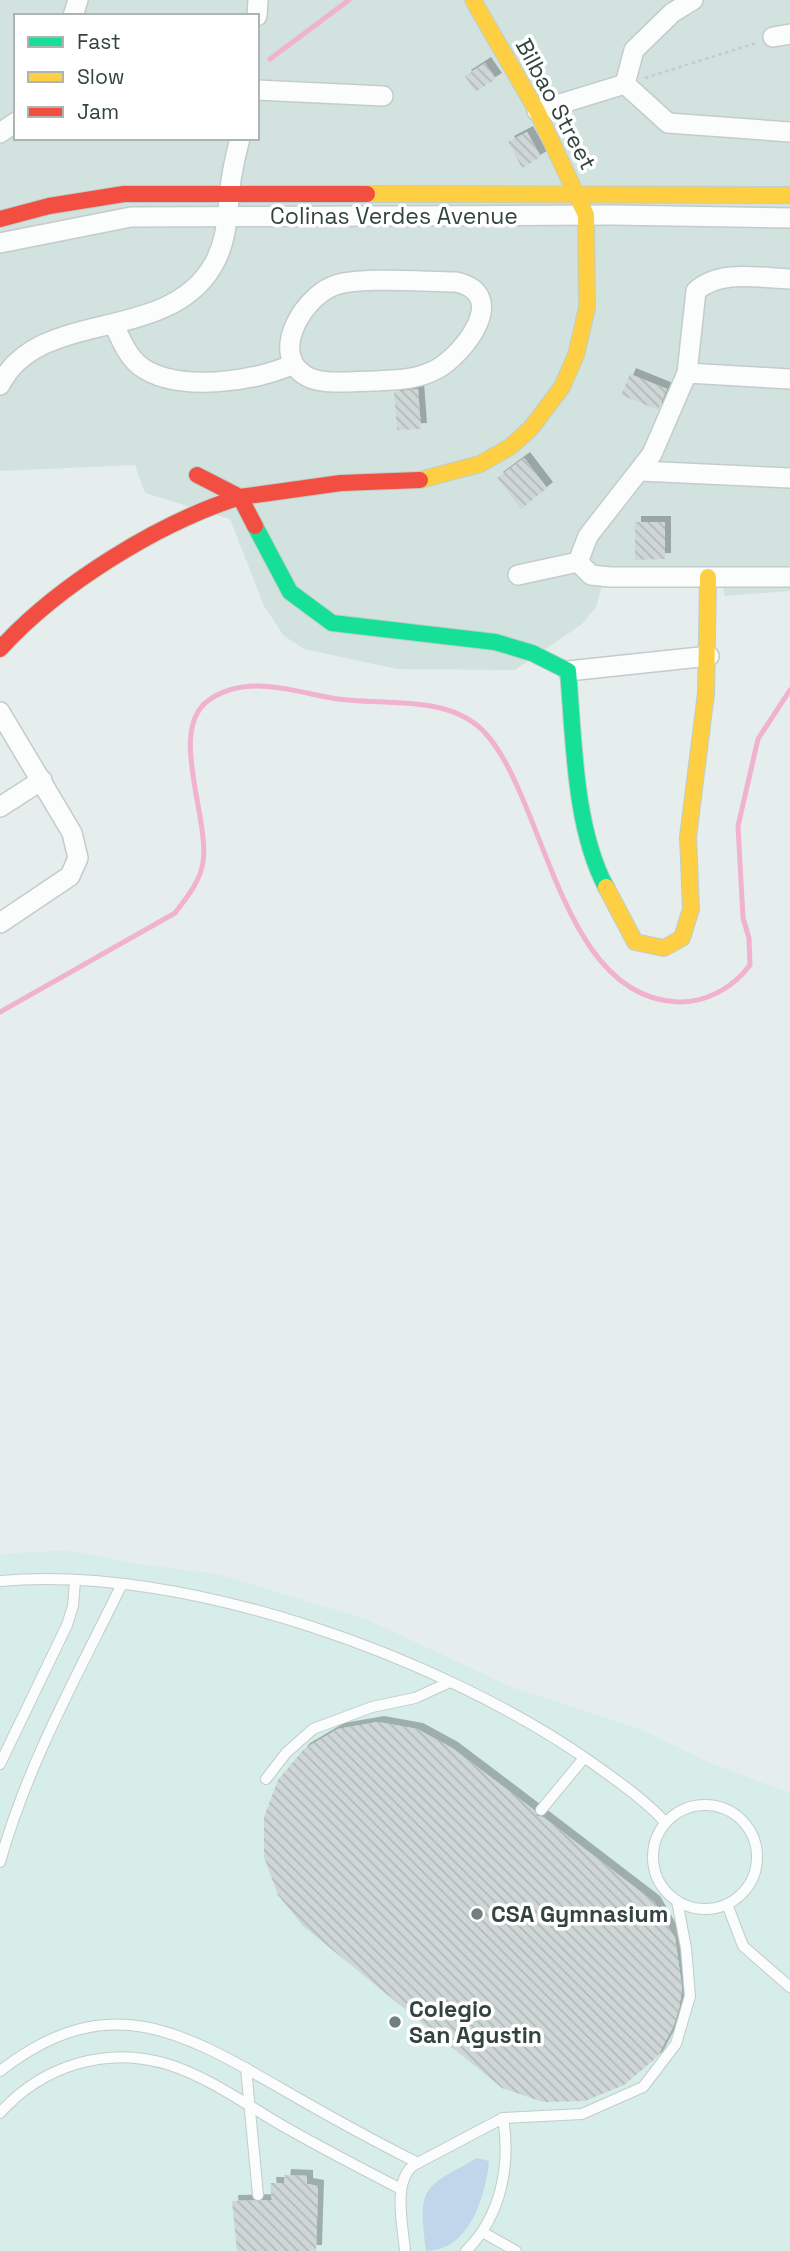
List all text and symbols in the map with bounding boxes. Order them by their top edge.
legend [14,14,259,140]
text: Fast [77,28,121,55]
street label: Bilbao Street [509,33,603,175]
text: Slow [77,63,125,90]
text: Jam [77,98,119,125]
street label: Colinas Verdes Avenue [270,201,518,231]
place label: CSA Gymnasium [491,1899,668,1929]
marker: CSA Gymnasium [469,1906,485,1922]
place label: Colegio San Agustin [409,1994,542,2050]
marker: Colegio San Agustin [387,2014,403,2030]

